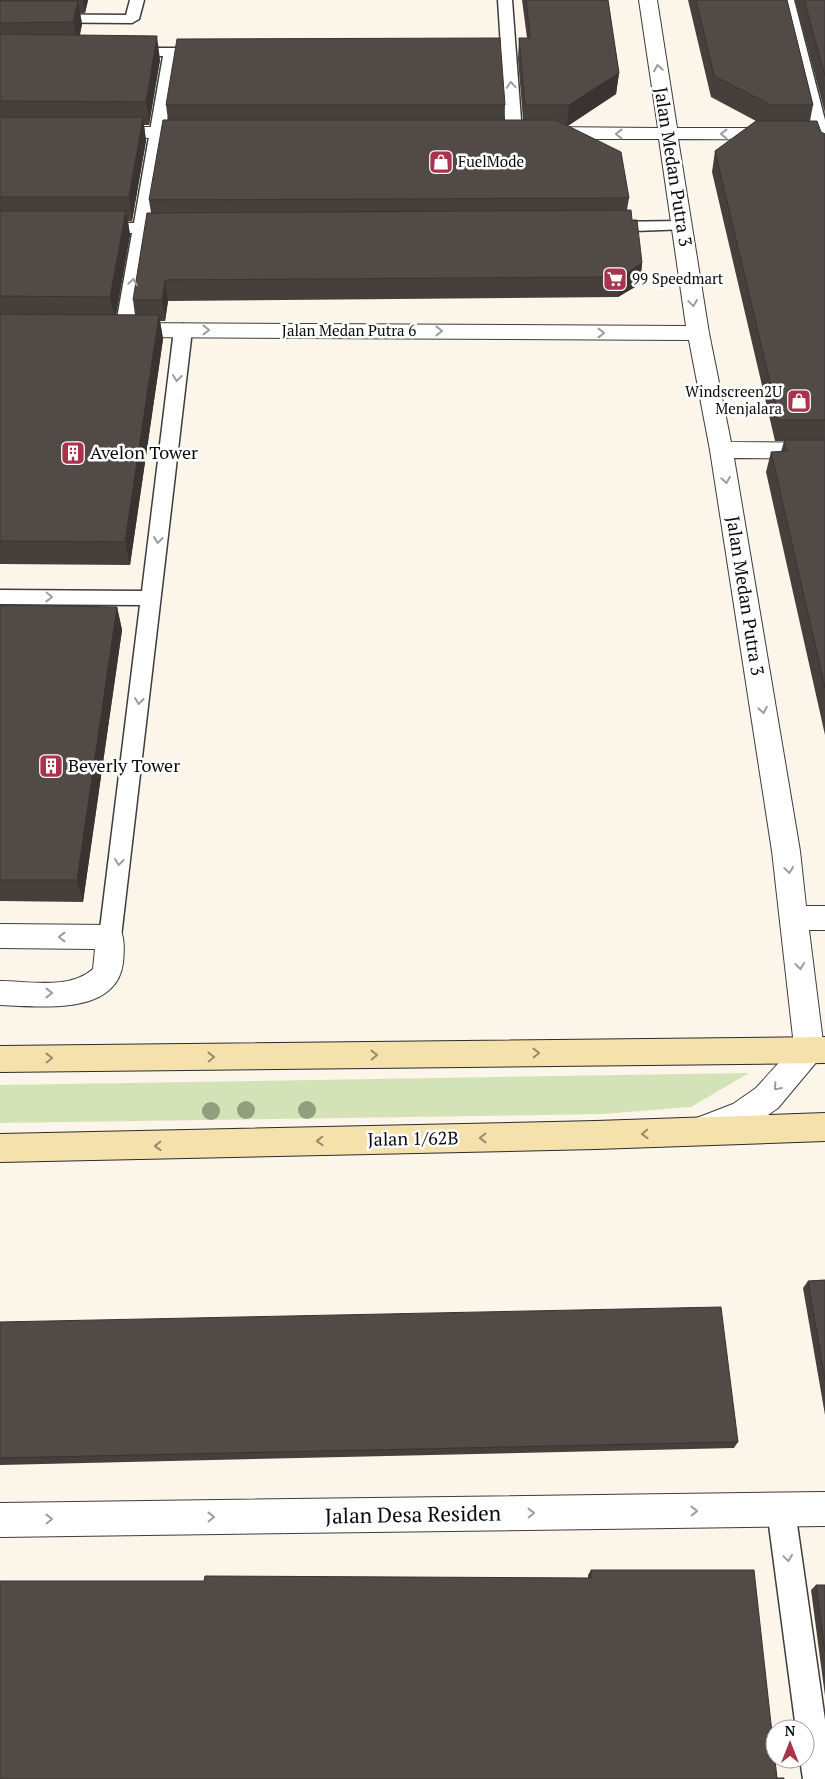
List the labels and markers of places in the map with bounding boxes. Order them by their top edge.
shop icon: FuelMode [428,149,454,175]
place label: FuelMode [458,151,524,171]
supermarket icon: 99 Speedmart [602,266,628,292]
place label: 99 Speedmart [632,268,724,288]
place label: Windscreen2U Menjalara [685,381,782,418]
shop icon: Windscreen2U Menjalara [786,388,812,414]
building icon: Avelon Tower [60,440,86,466]
place label: Avelon Tower [90,440,198,464]
building icon: Beverly Tower [38,753,64,779]
place label: Beverly Tower [68,753,180,777]

